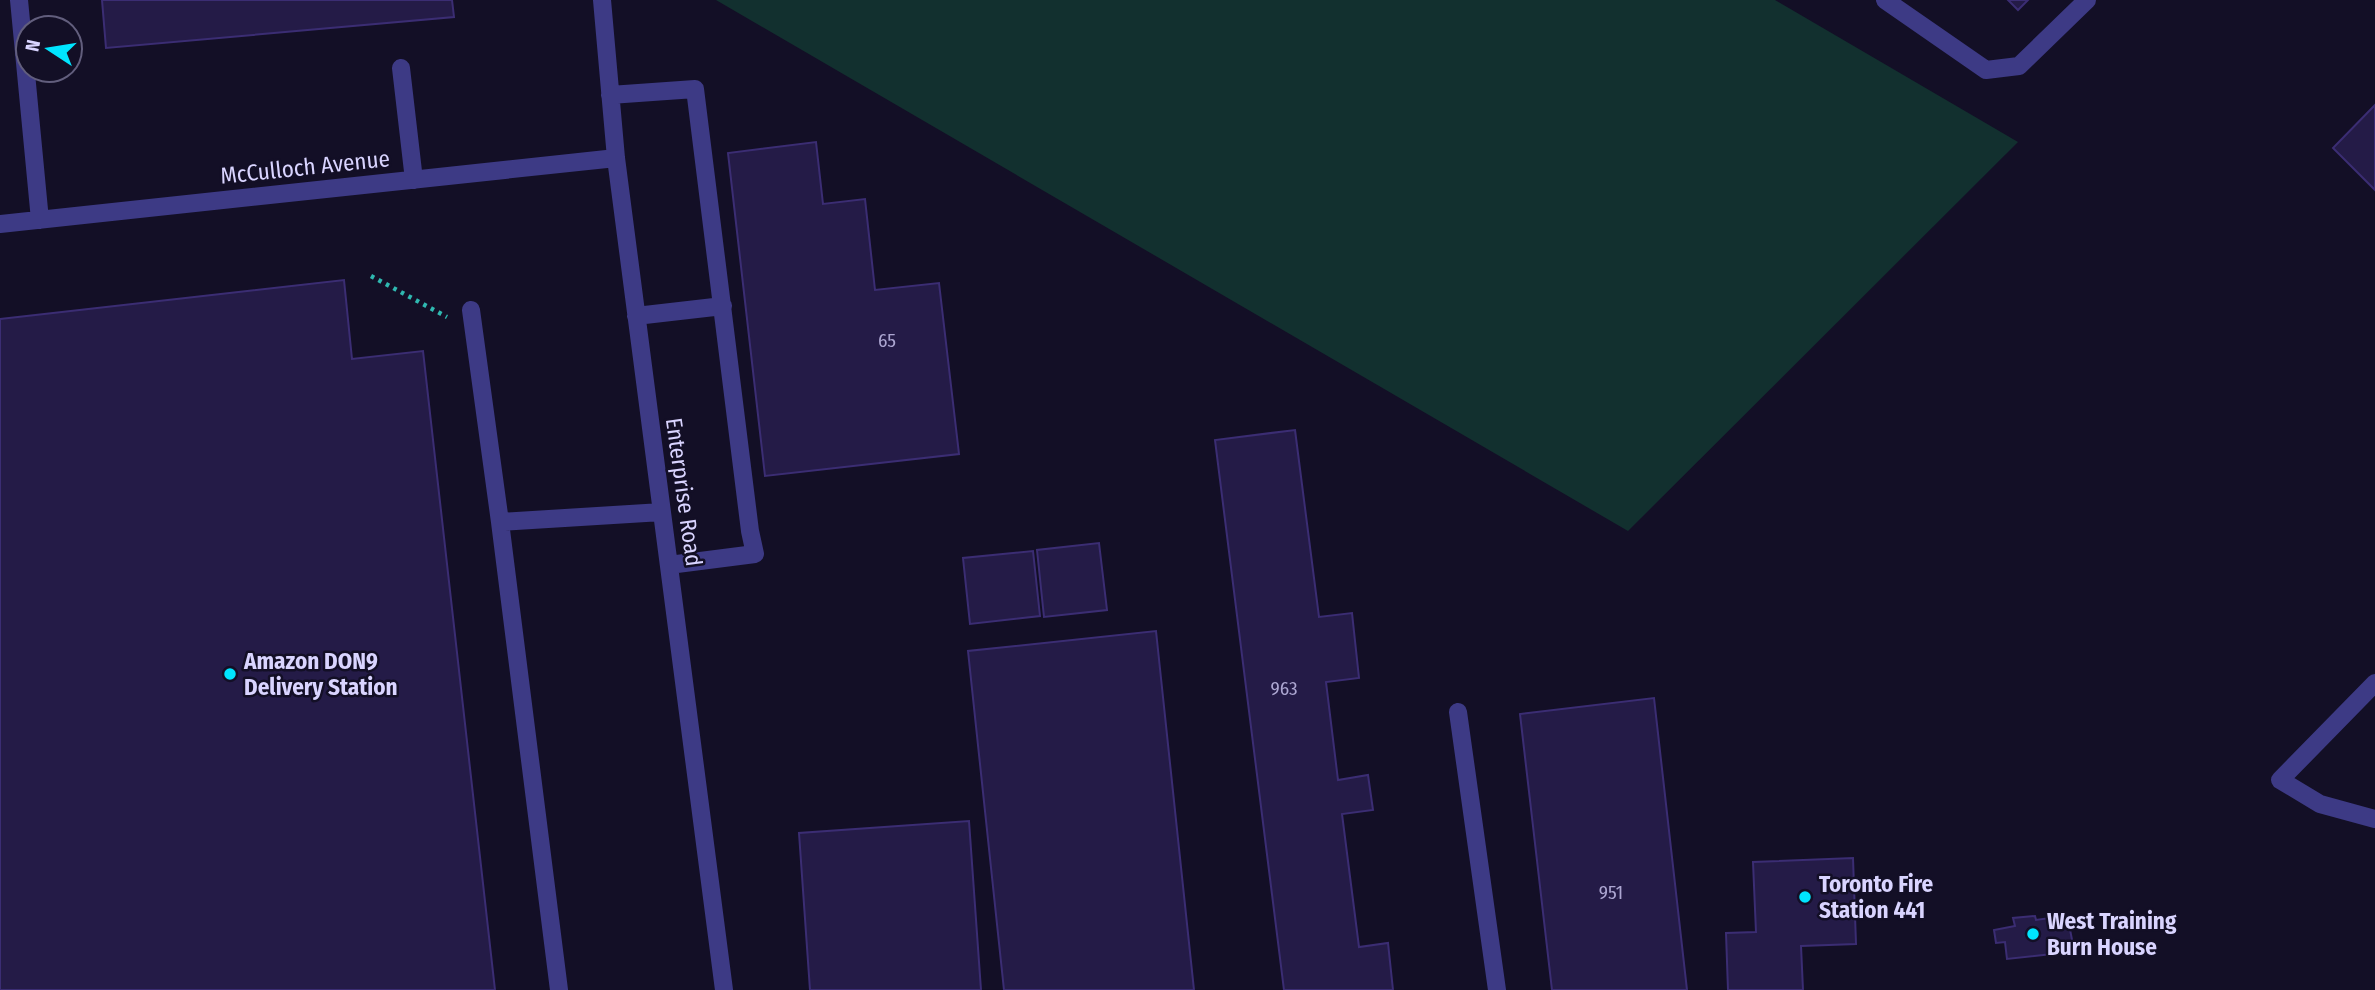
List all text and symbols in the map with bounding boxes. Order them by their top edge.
north arrow [14,14,84,84]
text: N [20,38,45,54]
street label: McCulloch Avenue [219,144,391,190]
house number: 65 [878,329,896,352]
street label: Enterprise Road [660,416,708,568]
place label: Amazon DON9 Delivery Station [243,647,398,701]
marker: Amazon DON9 Delivery Station [222,666,238,682]
house number: 963 [1270,677,1298,700]
place label: Toronto Fire Station 441 [1819,870,1933,924]
house number: 951 [1599,881,1623,904]
marker: Toronto Fire Station 441 [1797,889,1813,905]
place label: West Training Burn House [2047,907,2177,961]
marker: West Training Burn House [2025,926,2041,942]

